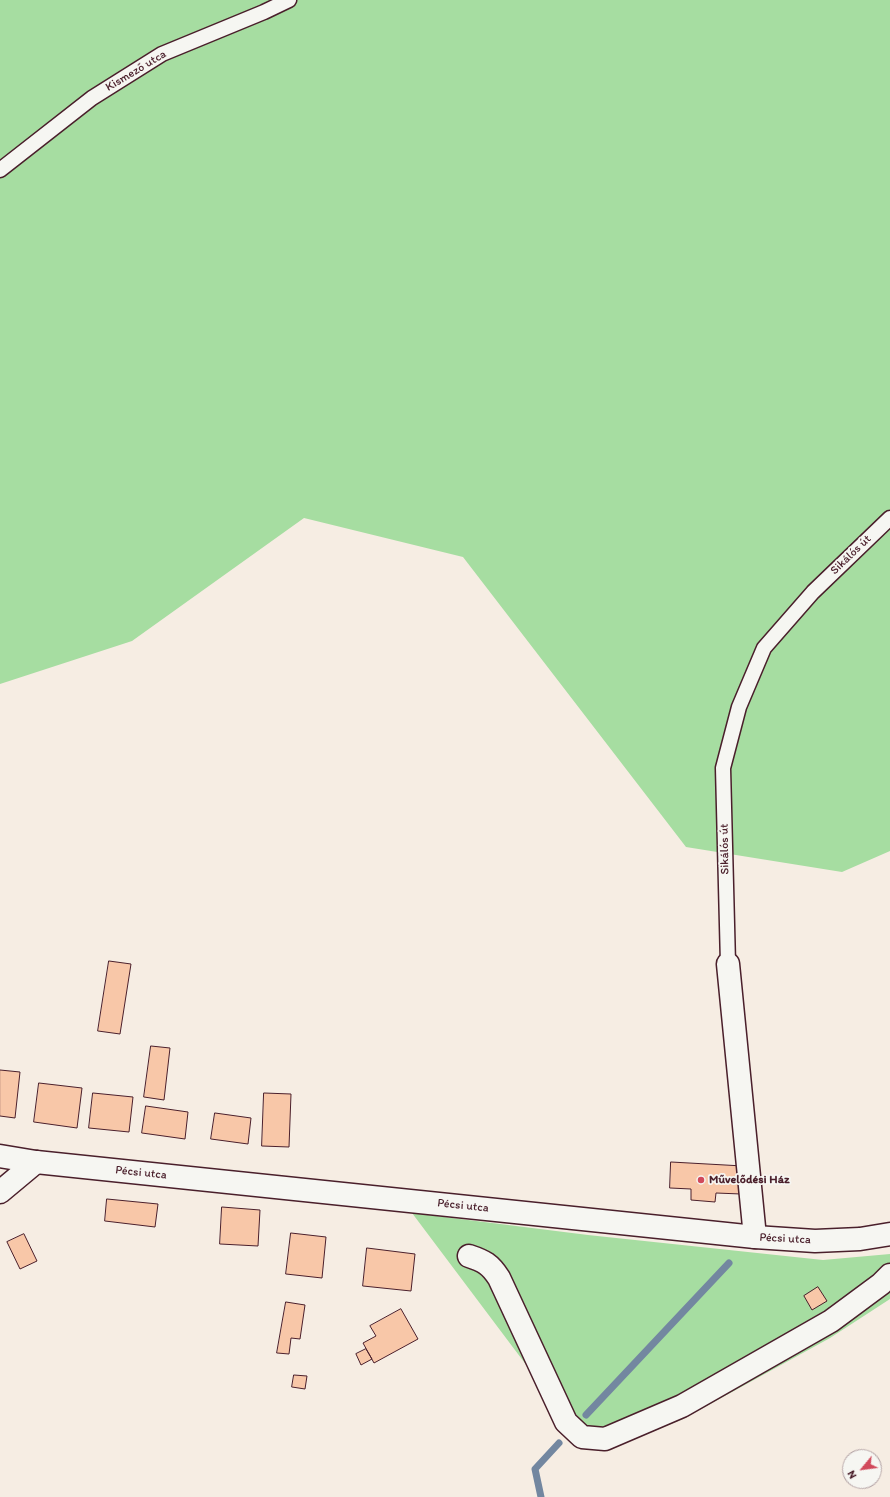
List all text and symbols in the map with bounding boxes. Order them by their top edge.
street label: Kismező utca [103,47,169,95]
street label: Sikálós út [828,532,874,578]
street label: Sikálós út [717,823,733,875]
street label: Pécsi utca [115,1163,167,1183]
place label: Művelődési Ház [709,1173,789,1187]
marker: Művelődési Ház [696,1175,706,1185]
street label: Pécsi utca [437,1196,489,1216]
street label: Pécsi utca [759,1230,811,1248]
north arrow [842,1449,882,1489]
text: N [844,1468,859,1481]

